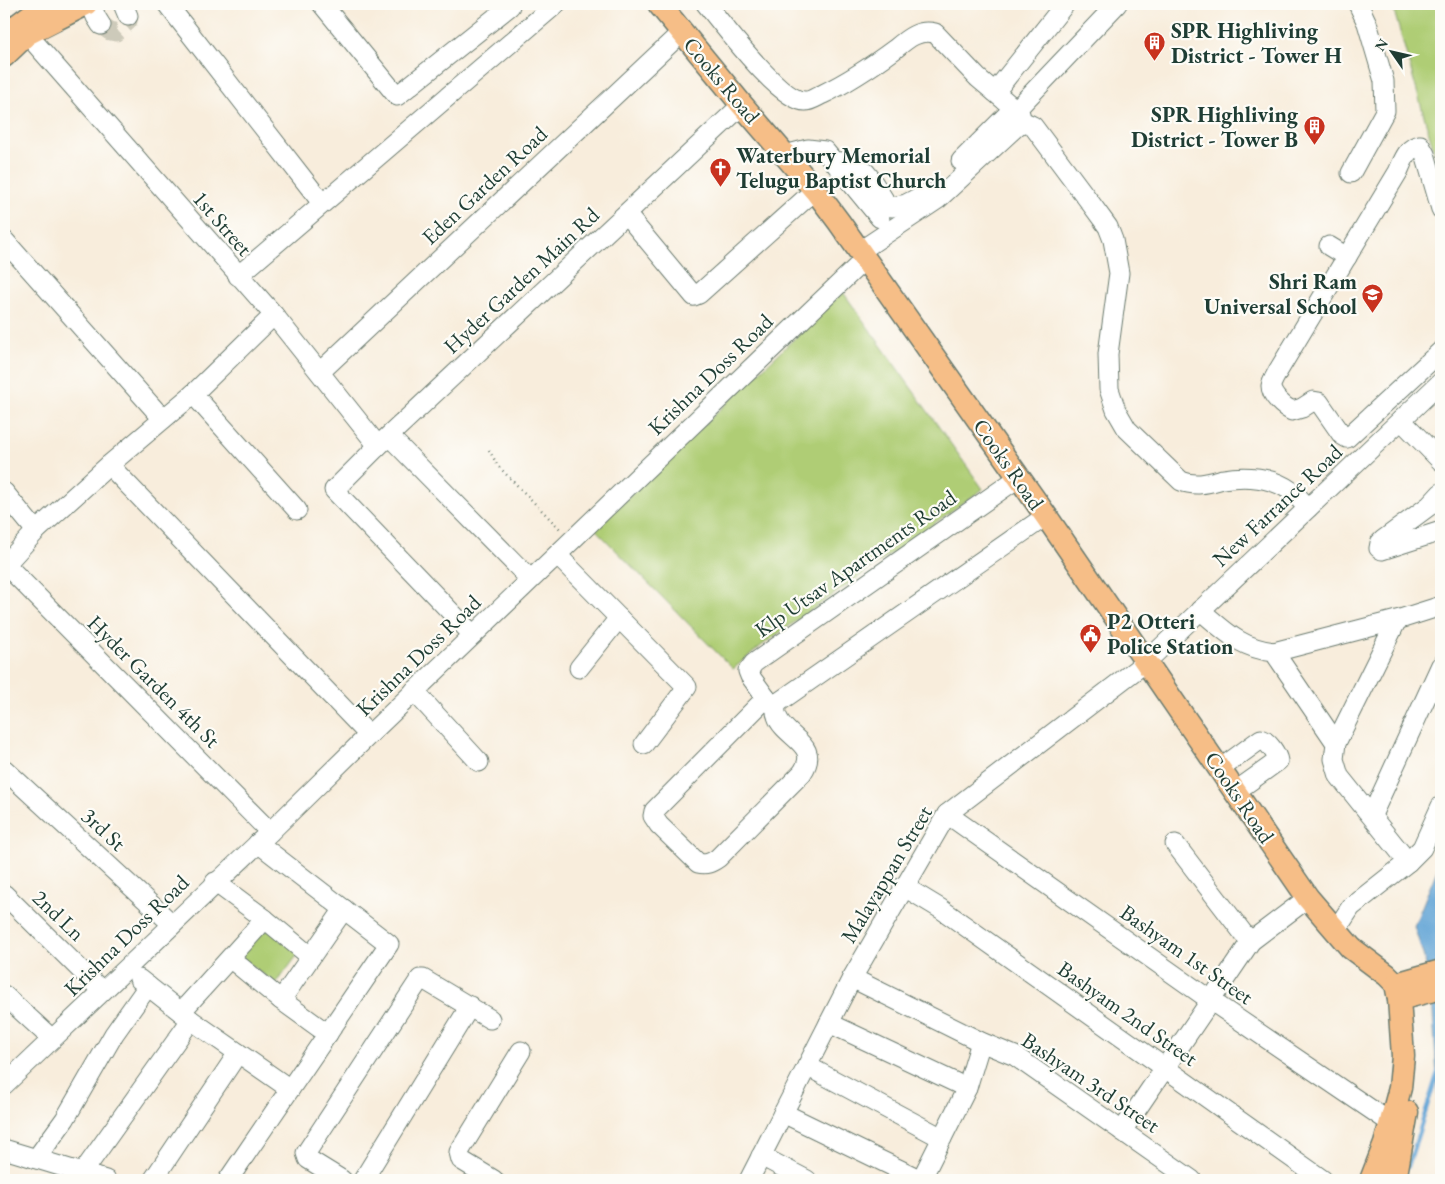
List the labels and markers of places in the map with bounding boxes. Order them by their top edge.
place label: SPR Highliving District - Tower H [1171,16,1342,70]
building icon: SPR Highliving District - Tower H [1143,31,1167,62]
place label: SPR Highliving District - Tower B [1131,100,1299,154]
building icon: SPR Highliving District - Tower B [1302,115,1326,146]
place label: Waterbury Memorial Telugu Baptist Church [736,141,946,195]
church icon: Waterbury Memorial Telugu Baptist Church [708,156,732,187]
place label: Shri Ram Universal School [1204,267,1357,321]
school or university icon: Shri Ram Universal School [1361,282,1385,313]
place label: P2 Otteri Police Station [1107,607,1234,661]
public building icon: P2 Otteri Police Station [1079,622,1103,653]

